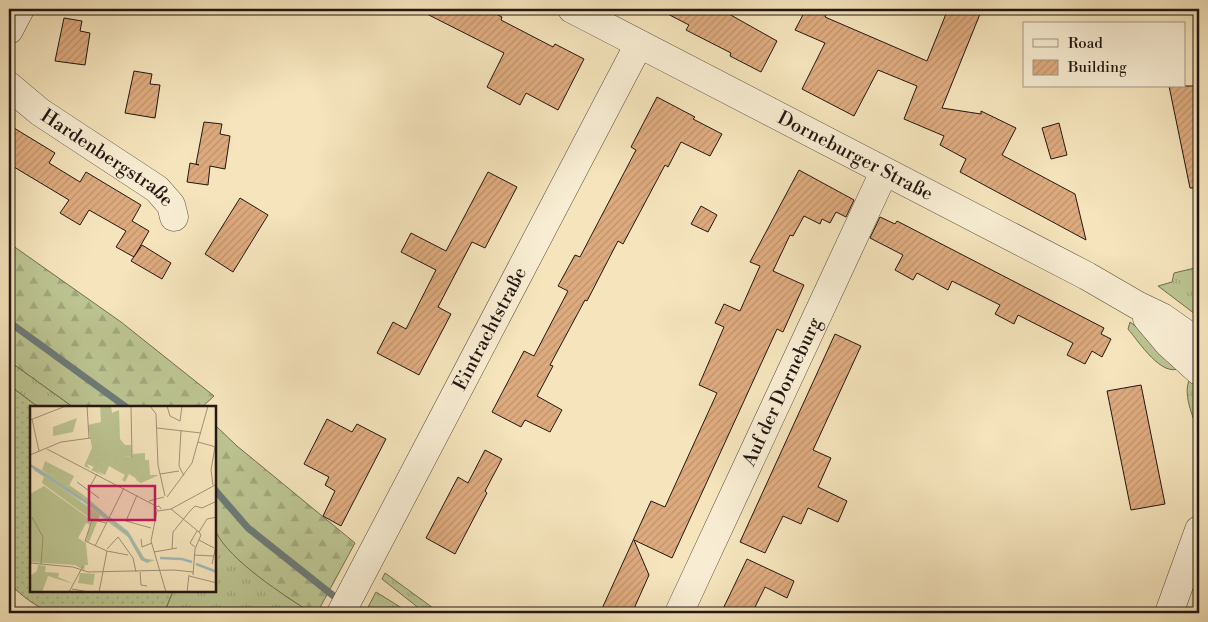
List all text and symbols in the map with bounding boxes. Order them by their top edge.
legend [1023,22,1186,88]
text: Road [1068,34,1103,53]
text: Building [1067,58,1127,77]
street label: Hardenbergstraße [36,104,179,212]
street label: Dorneburger Straße [773,106,937,206]
street label: Eintrachtstraße [448,263,532,394]
street label: Auf der Dorneburg [736,313,827,471]
inset map [30,406,216,592]

